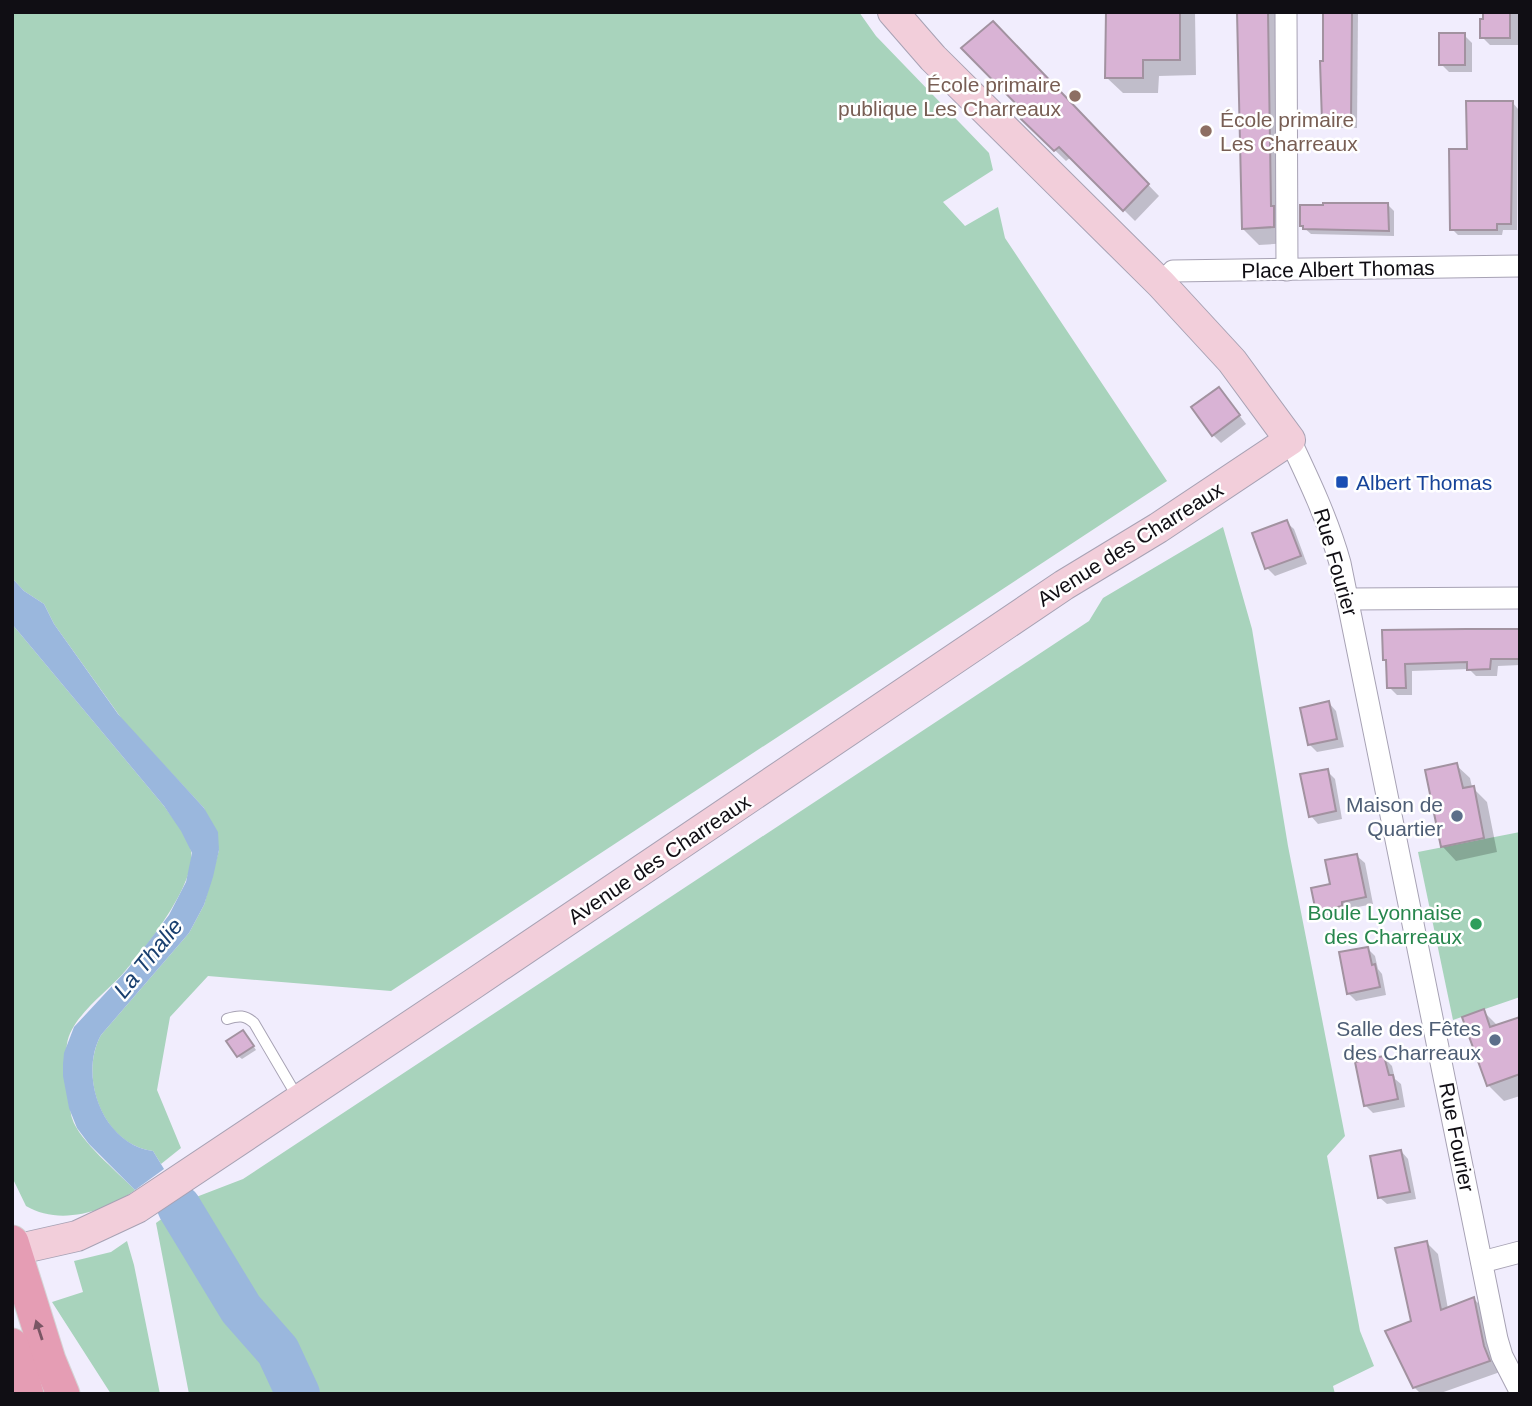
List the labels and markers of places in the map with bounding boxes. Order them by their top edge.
place label: École primaire publique Les Charreaux [838,73,1061,120]
marker: École primaire publique Les Charreaux [1067,88,1083,104]
place label: École primaire Les Charreaux [1220,108,1358,155]
marker: École primaire Les Charreaux [1198,123,1214,139]
place label: Albert Thomas [1356,471,1492,494]
marker: Albert Thomas [1334,474,1350,490]
place label: Maison de Quartier [1346,793,1443,840]
marker: Maison de Quartier [1449,808,1465,824]
place label: Boule Lyonnaise des Charreaux [1307,901,1462,948]
marker: Boule Lyonnaise des Charreaux [1468,916,1484,932]
place label: Salle des Fêtes des Charreaux [1336,1017,1481,1064]
marker: Salle des Fêtes des Charreaux [1487,1032,1503,1048]

